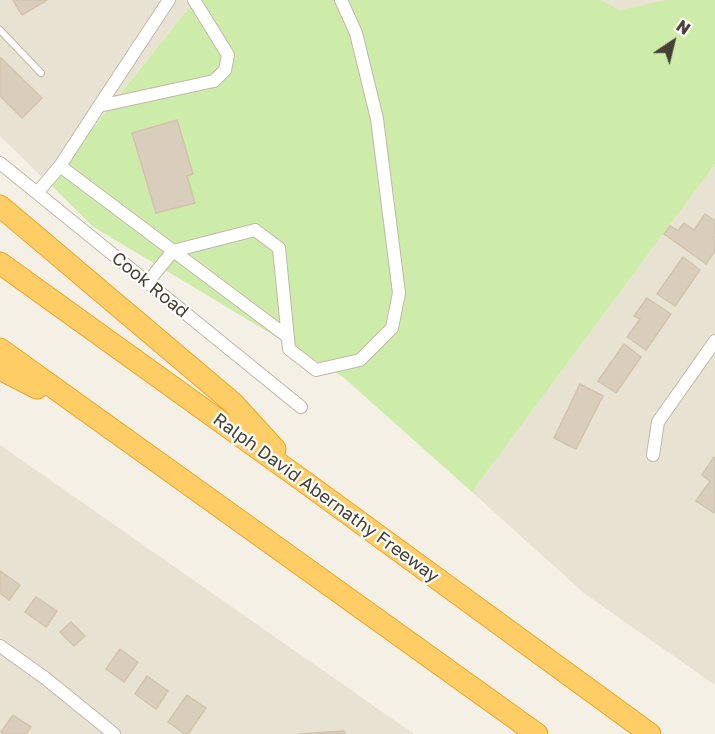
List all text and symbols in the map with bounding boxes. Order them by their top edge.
north arrow [643,12,703,72]
text: N [673,16,694,39]
street label: Cook Road [107,247,193,323]
street label: Ralph David Abernathy Freeway [209,409,443,587]

